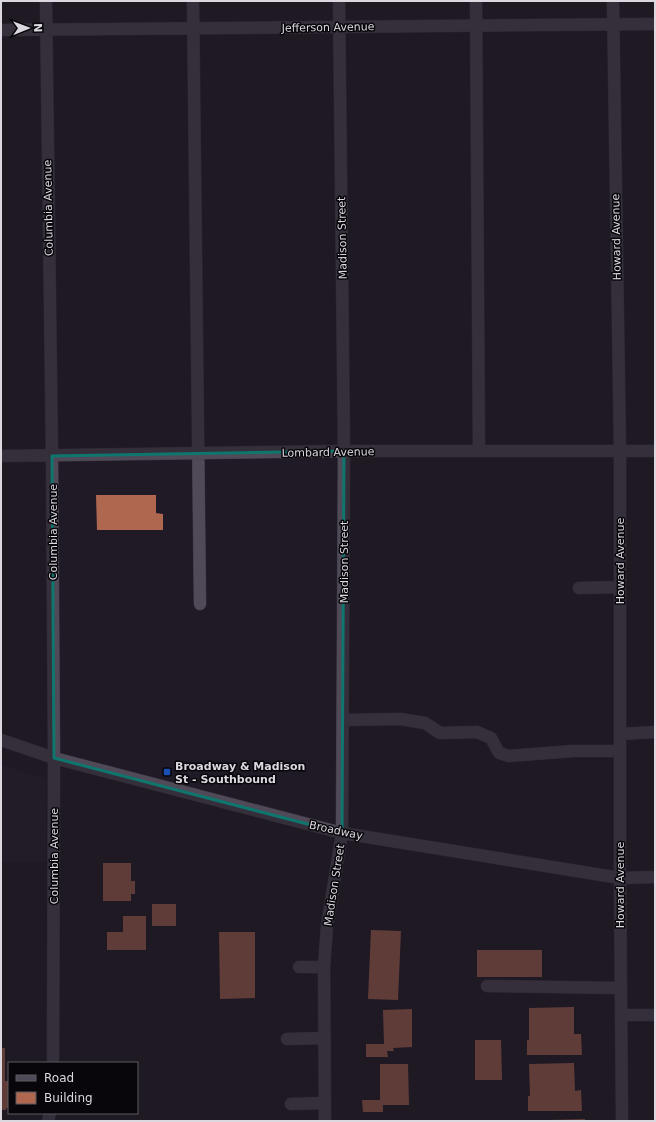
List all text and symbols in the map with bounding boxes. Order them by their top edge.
north arrow [8,8,48,48]
street label: Jefferson Avenue [281,20,375,35]
text: N [31,23,44,33]
street label: Columbia Avenue [41,160,56,256]
street label: Howard Avenue [609,193,624,280]
street label: Madison Street [335,196,350,279]
street label: Lombard Avenue [282,445,375,460]
street label: Columbia Avenue [47,484,60,580]
street label: Howard Avenue [614,518,627,604]
street label: Madison Street [338,520,351,603]
place label: Broadway & Madison St - Southbound [175,760,305,786]
marker: Broadway & Madison St - Southbound [162,767,172,777]
street label: Columbia Avenue [48,808,61,904]
street label: Broadway [308,818,364,843]
street label: Howard Avenue [614,842,627,928]
street label: Madison Street [322,843,347,927]
legend [8,1062,138,1114]
text: Road [44,1071,74,1085]
text: Building [44,1091,93,1105]

